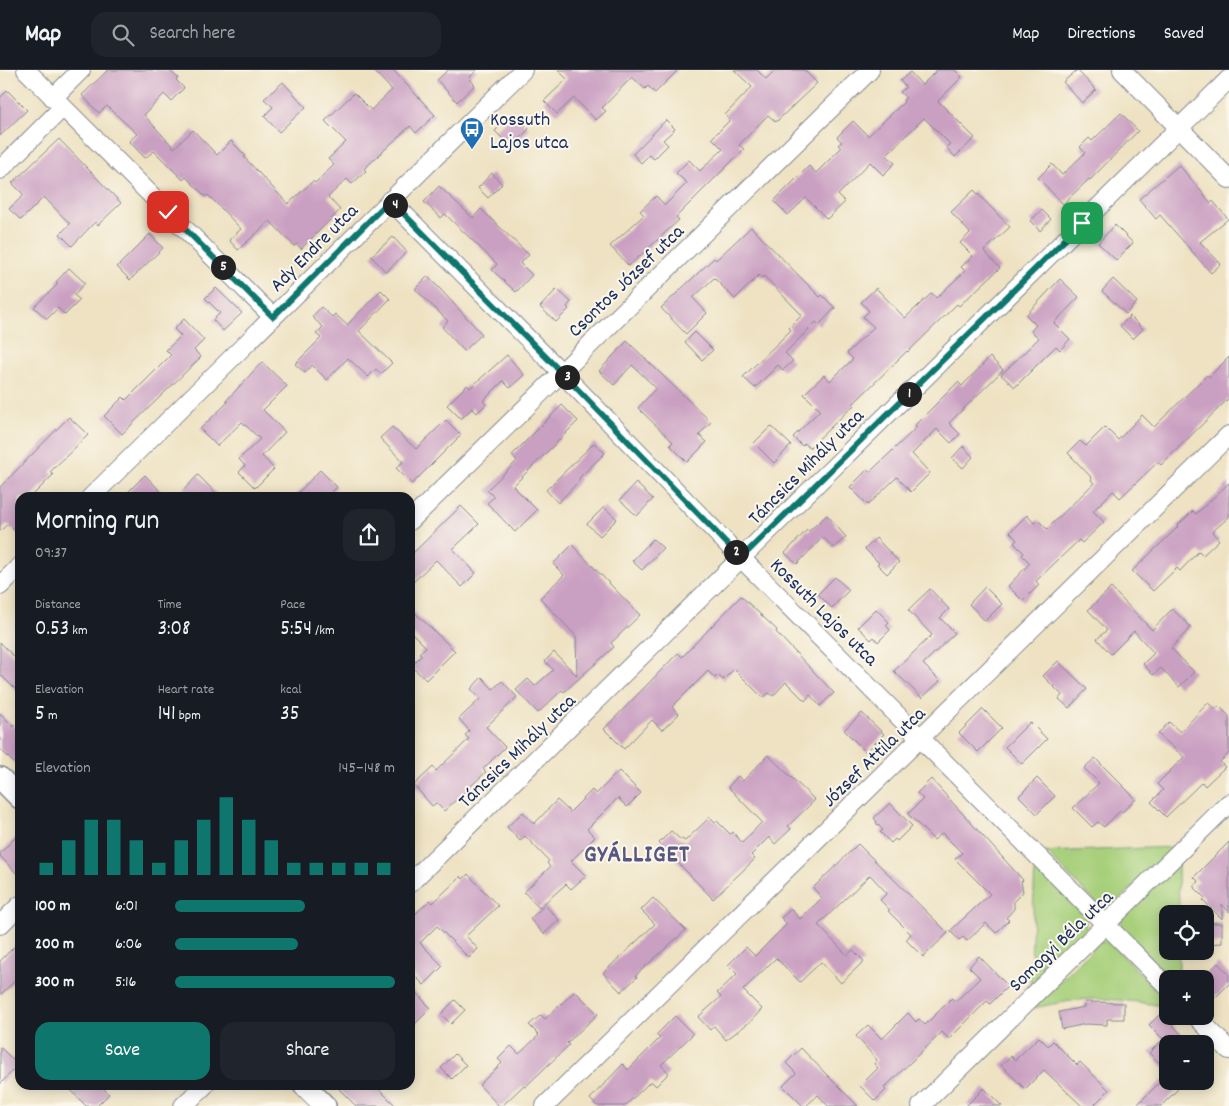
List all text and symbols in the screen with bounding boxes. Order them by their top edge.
search box [91,12,441,57]
text: Map [25,18,61,52]
icon: search [109,21,137,49]
text: Search here [149,21,235,48]
text: Map [1012,22,1039,47]
text: Directions [1067,22,1136,47]
text: Saved [1164,22,1204,47]
place label: Kossuth Lajos utca [490,107,569,158]
bus stop icon: Kossuth Lajos utca [459,116,485,150]
pin [147,191,189,233]
pin: 4 [382,192,408,218]
text: 4 [393,195,398,215]
icon: check [154,198,182,226]
street label: Ady Endre utca [265,198,366,300]
pin [1061,202,1103,244]
icon: arrive [1068,209,1096,237]
street label: Csontos József utca [563,219,692,345]
pin: 5 [210,254,236,280]
text: 5 [220,257,227,277]
pin: 3 [554,364,580,390]
text: 3 [564,367,571,387]
pin: 1 [896,382,922,406]
text: 1 [908,384,911,404]
street label: Táncsics Mihály utca [743,403,872,532]
text: Morning run [35,503,159,543]
button: share [343,509,395,561]
pin: 2 [724,540,748,564]
text: 09:37 [35,542,67,565]
text: 2 [733,542,740,562]
street label: Kossuth Lajos utca [762,553,884,674]
text: Distance [35,595,81,615]
text: Time [158,595,182,615]
text: Pace [280,595,305,615]
text: 0.53 [35,615,69,645]
text: 3:08 [158,615,190,645]
text: 5:54 [280,615,312,645]
text: km [69,621,88,641]
text: /km [312,621,335,641]
text: Elevation [35,680,84,700]
text: Heart rate [158,680,214,700]
text: kcal [280,680,302,700]
street label: Táncsics Mihály utca [453,688,584,816]
text: 5 [35,700,45,730]
text: 141 [158,700,176,730]
text: 35 [280,700,299,730]
street label: József Attila utca [817,701,933,815]
text: m [45,706,58,726]
text: bpm [176,706,201,726]
text: Elevation [35,757,91,780]
text: 145–148 m [338,757,395,780]
district label: GYÁLLIGET [584,838,690,874]
street label: Somogyi Béla utca [1004,885,1121,999]
text: 100 m [35,895,71,918]
text: 6:01 [115,895,138,918]
map controls [1159,905,1214,1090]
button: locate [1159,905,1214,960]
text: 200 m [35,933,74,956]
text: 6:06 [115,933,142,956]
button: + [1159,970,1214,1025]
text: 300 m [35,971,74,994]
text: 5:16 [115,971,136,994]
button: Save [35,1022,210,1080]
button: Share [220,1022,395,1080]
button: − [1159,1035,1214,1090]

